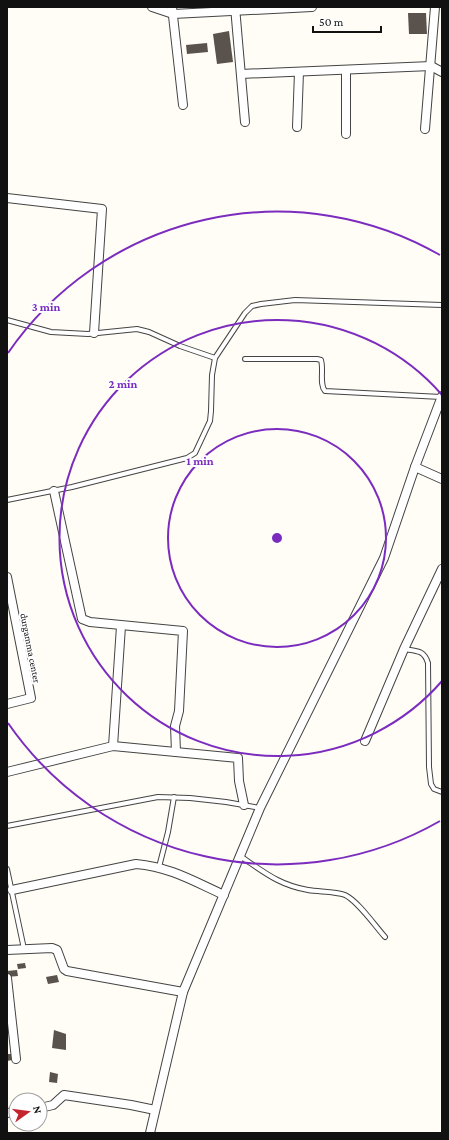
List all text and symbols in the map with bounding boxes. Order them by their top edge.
scale bar [313,8,381,34]
text: 50 m [319,15,344,29]
text: 3 min [32,300,60,314]
text: 2 min [109,377,138,391]
text: 1 min [186,454,214,468]
centre of rings [270,531,284,545]
street label: durgamma center [18,612,43,684]
north arrow [8,1092,48,1132]
text: N [31,1104,45,1115]

